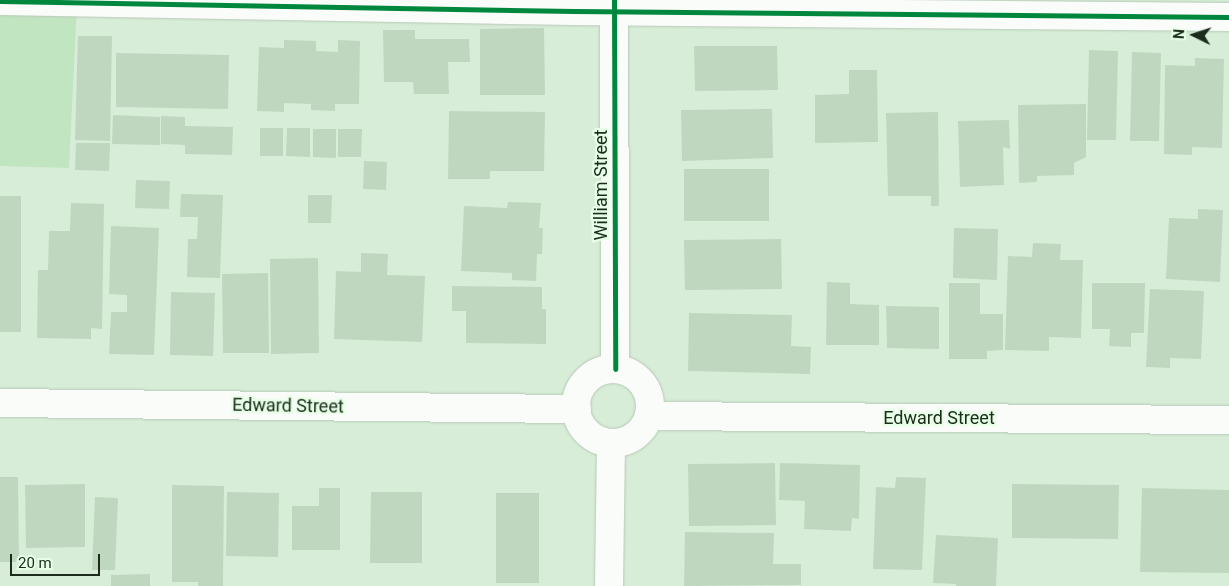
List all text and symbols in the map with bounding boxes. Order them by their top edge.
north arrow [1169,10,1219,60]
text: N [1171,28,1187,39]
street label: William Street [590,129,612,241]
street label: Edward Street [232,394,344,418]
street label: Edward Street [883,407,995,429]
scale bar [12,544,102,576]
text: 20 m [18,554,52,572]

